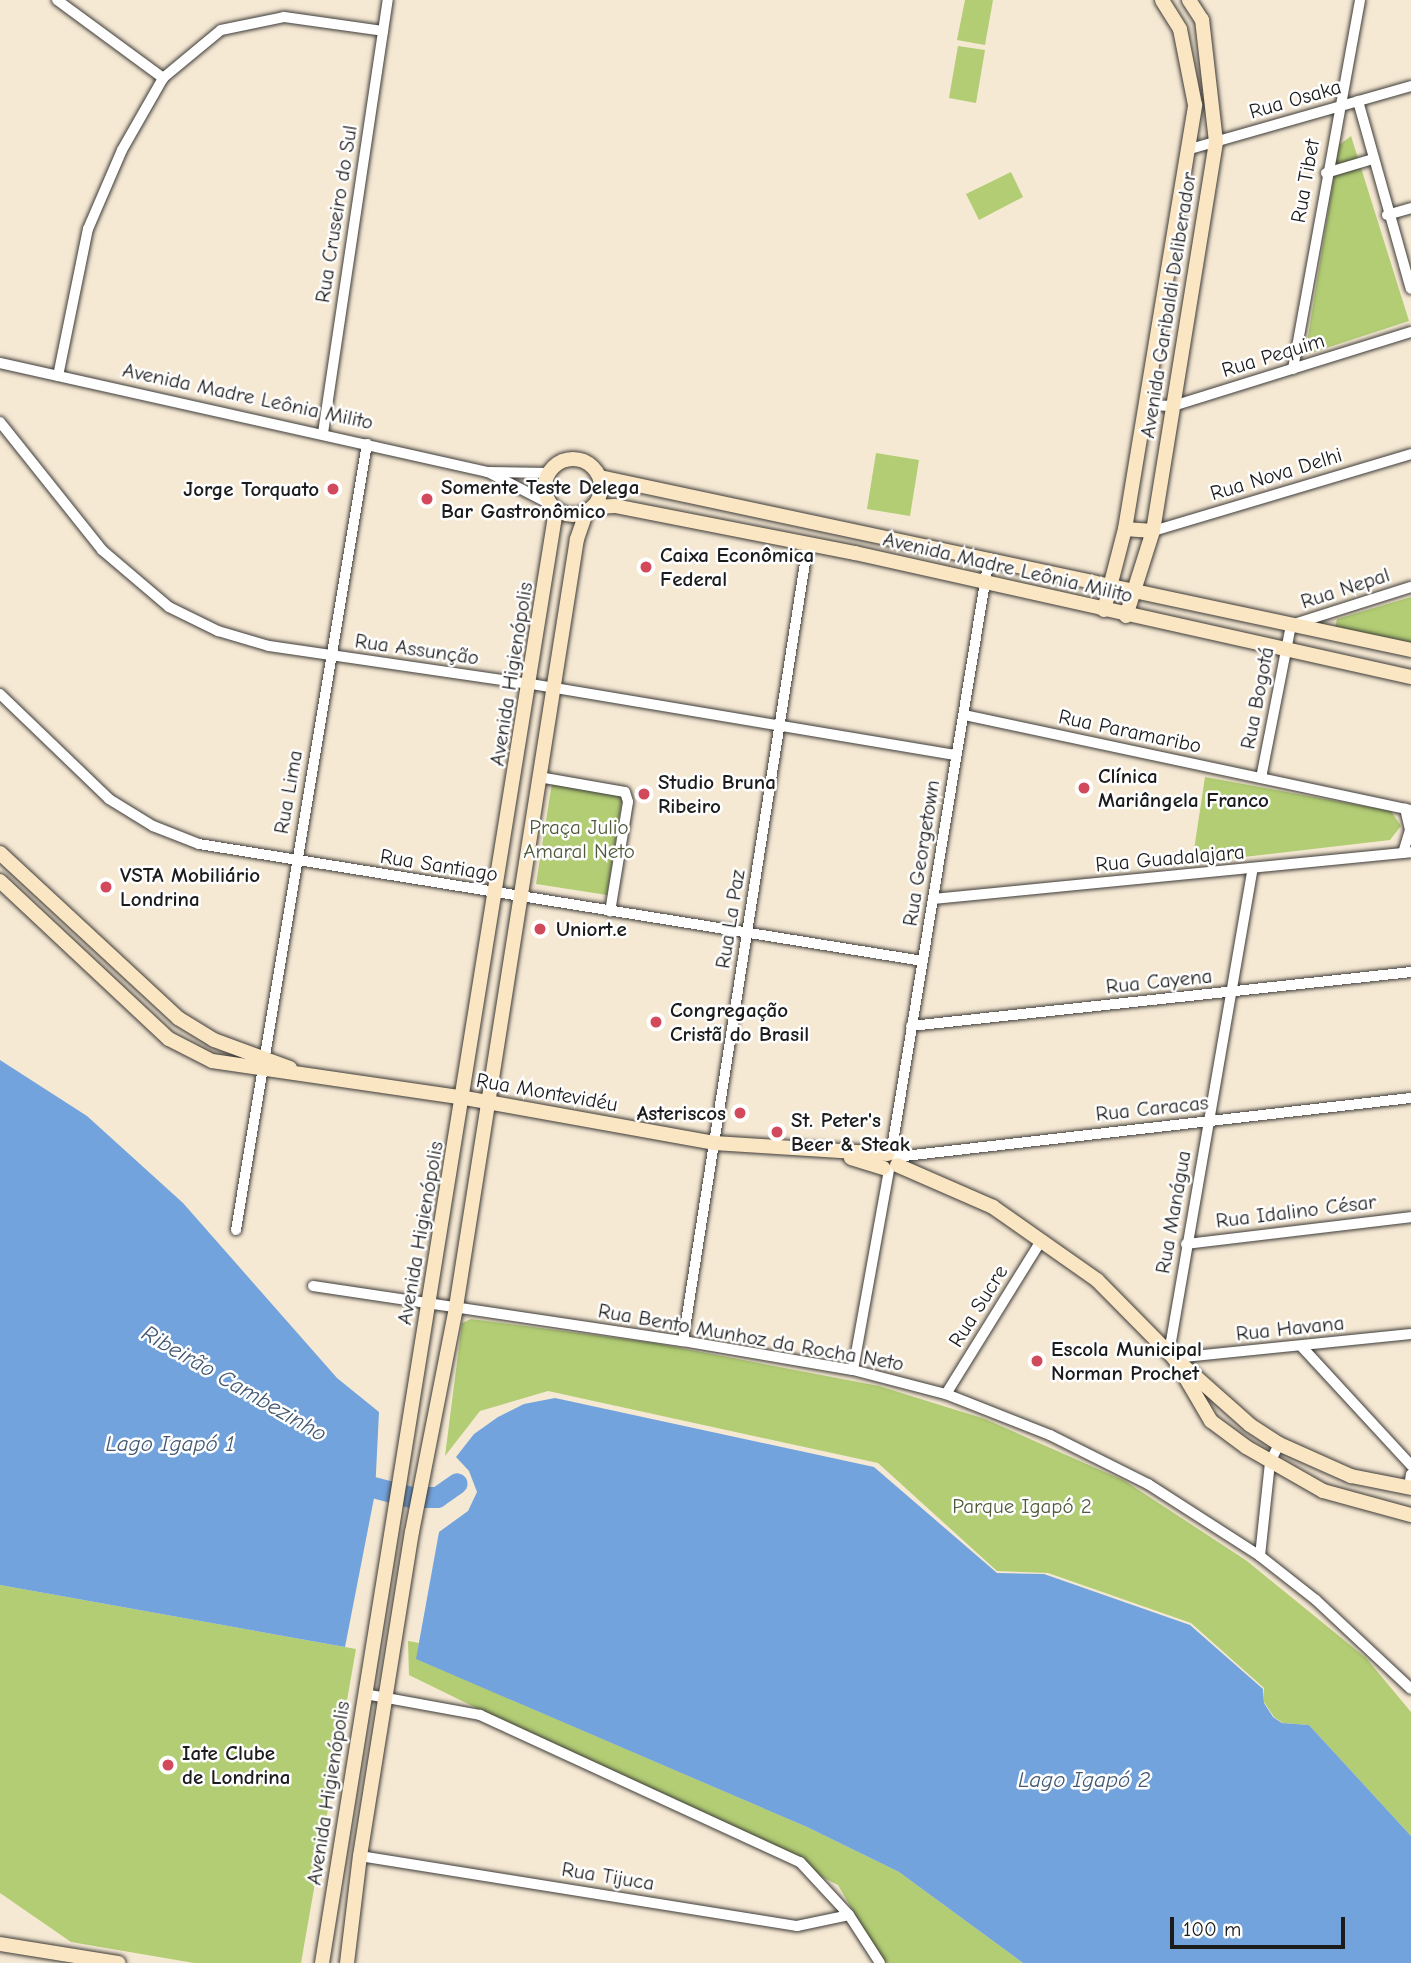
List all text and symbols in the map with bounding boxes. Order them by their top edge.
street label: Rua Osaka [1246,74,1344,124]
street label: Rua Cruseiro do Sul [310,123,362,305]
street label: Rua Tibet [1285,137,1325,225]
street label: Avenida Garibaldi Deliberador [1134,170,1202,440]
street label: Rua Pequim [1219,327,1327,383]
street label: Avenida Madre Leônia Milito [120,357,376,435]
street label: Rua Nova Delhi [1207,442,1345,506]
place label: Somente Teste Delega Bar Gastronômico [441,474,639,524]
place label: Jorge Torquato [183,476,319,502]
marker: Jorge Torquato [325,481,341,497]
marker: Somente Teste Delega Bar Gastronômico [419,491,435,507]
street label: Avenida Madre Leônia Milito [881,526,1135,608]
place label: Caixa Econômica Federal [660,542,814,592]
marker: Caixa Econômica Federal [638,559,654,575]
street label: Rua Nepal [1297,562,1393,614]
street label: Avenida Higienópolis [484,580,538,768]
street label: Rua Assunção [353,628,481,670]
street label: Rua Bogotá [1235,645,1279,751]
street label: Rua Paramaribo [1056,704,1204,758]
street label: Rua Lima [268,748,308,836]
place label: Clínica Mariângela Franco [1098,763,1269,813]
place label: Studio Bruna Ribeiro [658,769,776,819]
street label: Rua Georgetown [897,778,945,928]
marker: Clínica Mariângela Franco [1076,780,1092,796]
marker: Studio Bruna Ribeiro [636,786,652,802]
park label: Praça Julio Amaral Neto [523,814,635,864]
street label: Rua Guadalajara [1094,839,1246,877]
street label: Rua Santiago [378,843,500,887]
place label: VSTA Mobiliário Londrina [120,862,260,912]
street label: Rua La Paz [710,868,750,970]
marker: VSTA Mobiliário Londrina [98,879,114,895]
place label: Uniort.e [556,916,627,942]
marker: Uniort.e [530,919,550,939]
street label: Rua Cayena [1105,963,1213,999]
place label: Congregação Cristã do Brasil [670,997,809,1047]
marker: Congregação Cristã do Brasil [648,1014,664,1030]
street label: Rua Montevidéu [474,1067,620,1117]
street label: Rua Caracas [1094,1090,1210,1126]
place label: Asteriscos [637,1100,726,1126]
marker: Asteriscos [732,1105,748,1121]
place label: St. Peter's Beer & Steak [791,1107,910,1157]
marker: St. Peter's Beer & Steak [769,1124,785,1140]
street label: Avenida Higienópolis [391,1139,449,1327]
street label: Rua Manágua [1150,1148,1196,1276]
street label: Rua Idalino César [1214,1189,1378,1233]
street label: Rua Sucre [943,1260,1013,1352]
street label: Rua Bento Munhoz da Rocha Neto [596,1298,906,1376]
street label: Rua Havana [1235,1310,1345,1346]
water label: Ribeirão Cambezinho [137,1320,331,1448]
place label: Escola Municipal Norman Prochet [1051,1336,1202,1386]
marker: Escola Municipal Norman Prochet [1029,1353,1045,1369]
water label: Lago Igapó 1 [105,1430,235,1458]
park label: Parque Igapó 2 [952,1493,1092,1519]
street label: Avenida Higienópolis [301,1699,355,1887]
place label: Iate Clube de Londrina [182,1740,290,1790]
marker: Iate Clube de Londrina [160,1757,176,1773]
water label: Lago Igapó 2 [1018,1766,1150,1794]
street label: Rua Tijuca [560,1856,656,1896]
scale bar [1173,1904,1348,1948]
text: 100 m [1183,1917,1241,1941]

